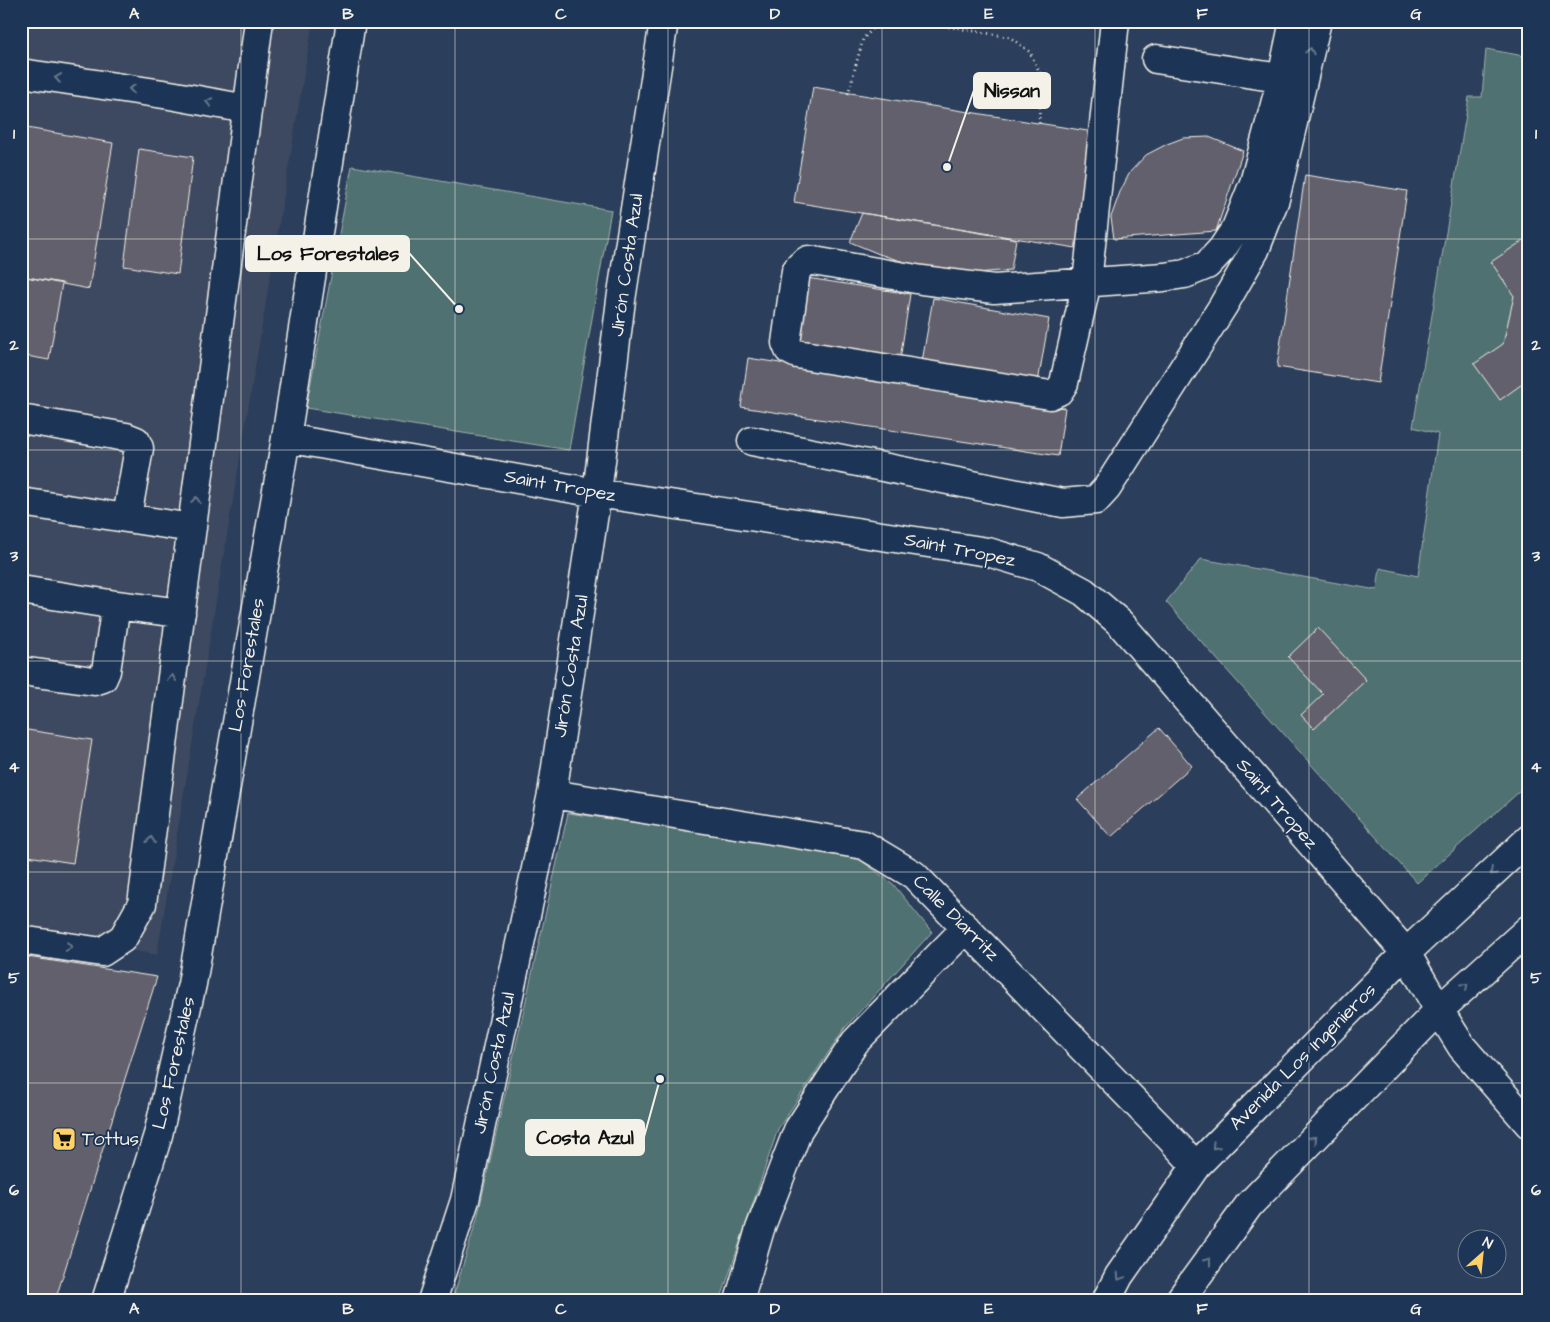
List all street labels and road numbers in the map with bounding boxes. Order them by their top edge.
street label: Jirón Costa Azul [604,192,650,338]
street label: Saint Tropez [502,463,618,509]
street label: Saint Tropez [902,526,1019,574]
street label: Jirón Costa Azul [546,593,596,739]
street label: Los Forestales [222,596,272,734]
street label: Saint Tropez [1230,753,1325,856]
street label: Calle Diarritz [907,869,1006,968]
street label: Avenida Los Ingenieros [1223,977,1383,1137]
street label: Jirón Costa Azul [466,990,522,1136]
street label: Los Forestales [146,994,202,1132]

